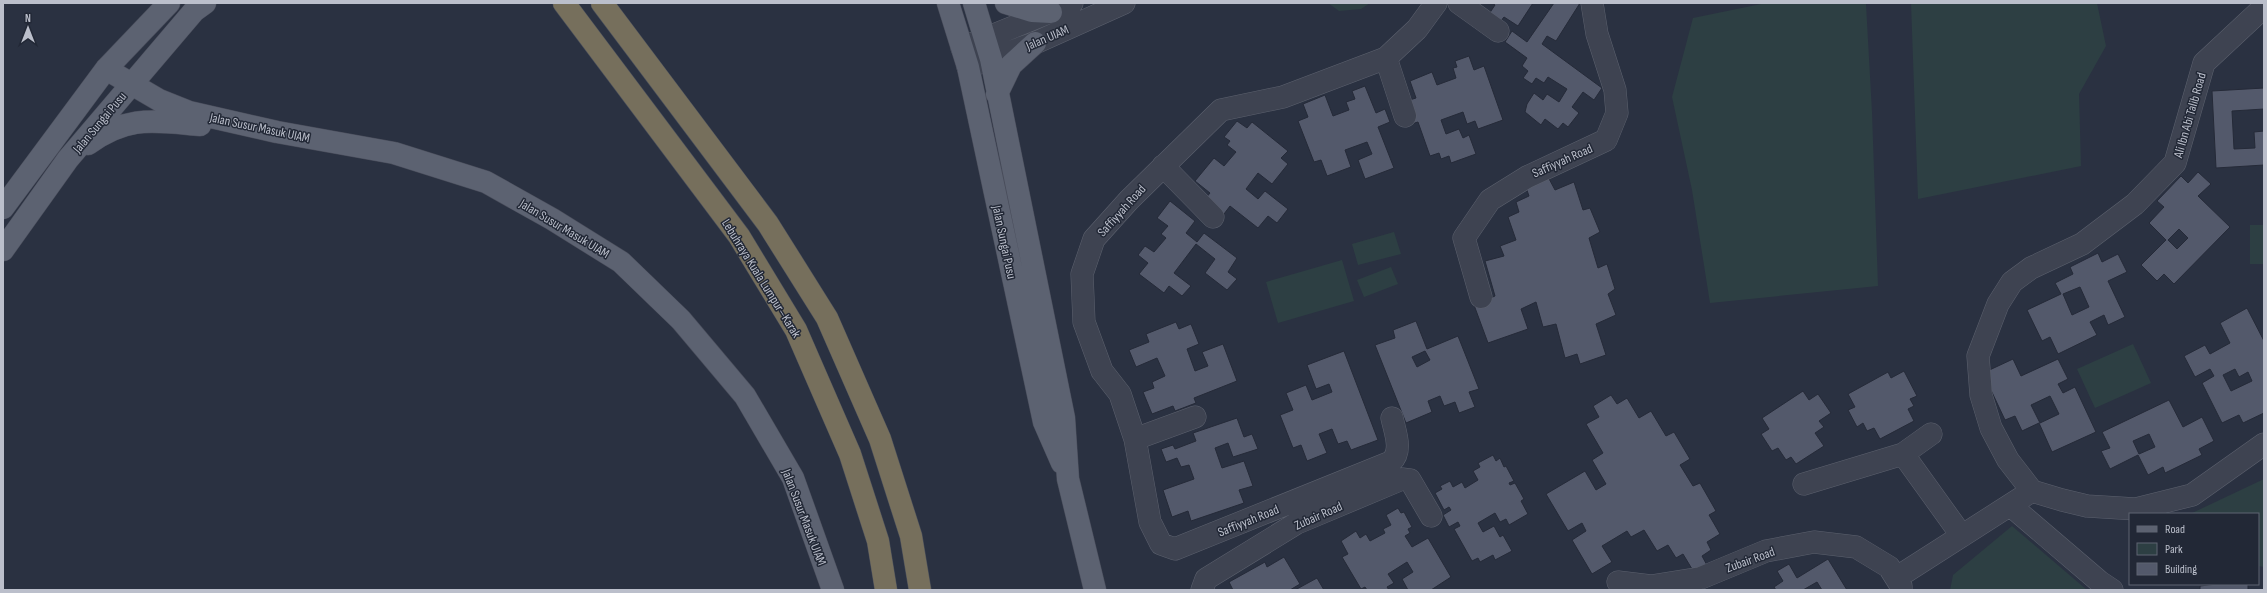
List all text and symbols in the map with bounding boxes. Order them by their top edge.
north arrow [8,8,48,48]
text: N [25,12,31,25]
street label: Jalan UIAM [1023,22,1072,54]
street label: Ali Ibn Abi Talib Road [2170,71,2210,161]
street label: Jalan Sungai Pusu [69,89,130,157]
street label: Jalan Susur Masuk UIAM [207,109,312,146]
street label: Saffiyyah Road [1530,140,1595,181]
street label: Saffiyyah Road [1094,181,1149,240]
street label: Jalan Susur Masuk UIAM [516,195,612,262]
street label: Jalan Sungai Pusu [988,203,1020,280]
street label: Lebuhraya Kuala Lumpur–Karak [718,216,804,341]
street label: Jalan Susur Masuk UIAM [778,466,830,568]
street label: Zubair Road [1292,498,1345,534]
street label: Saffiyyah Road [1215,501,1281,540]
legend [2129,513,2259,585]
text: Road [2165,522,2185,537]
text: Park [2165,542,2183,557]
street label: Zubair Road [1724,544,1777,576]
text: Building [2165,562,2197,577]

